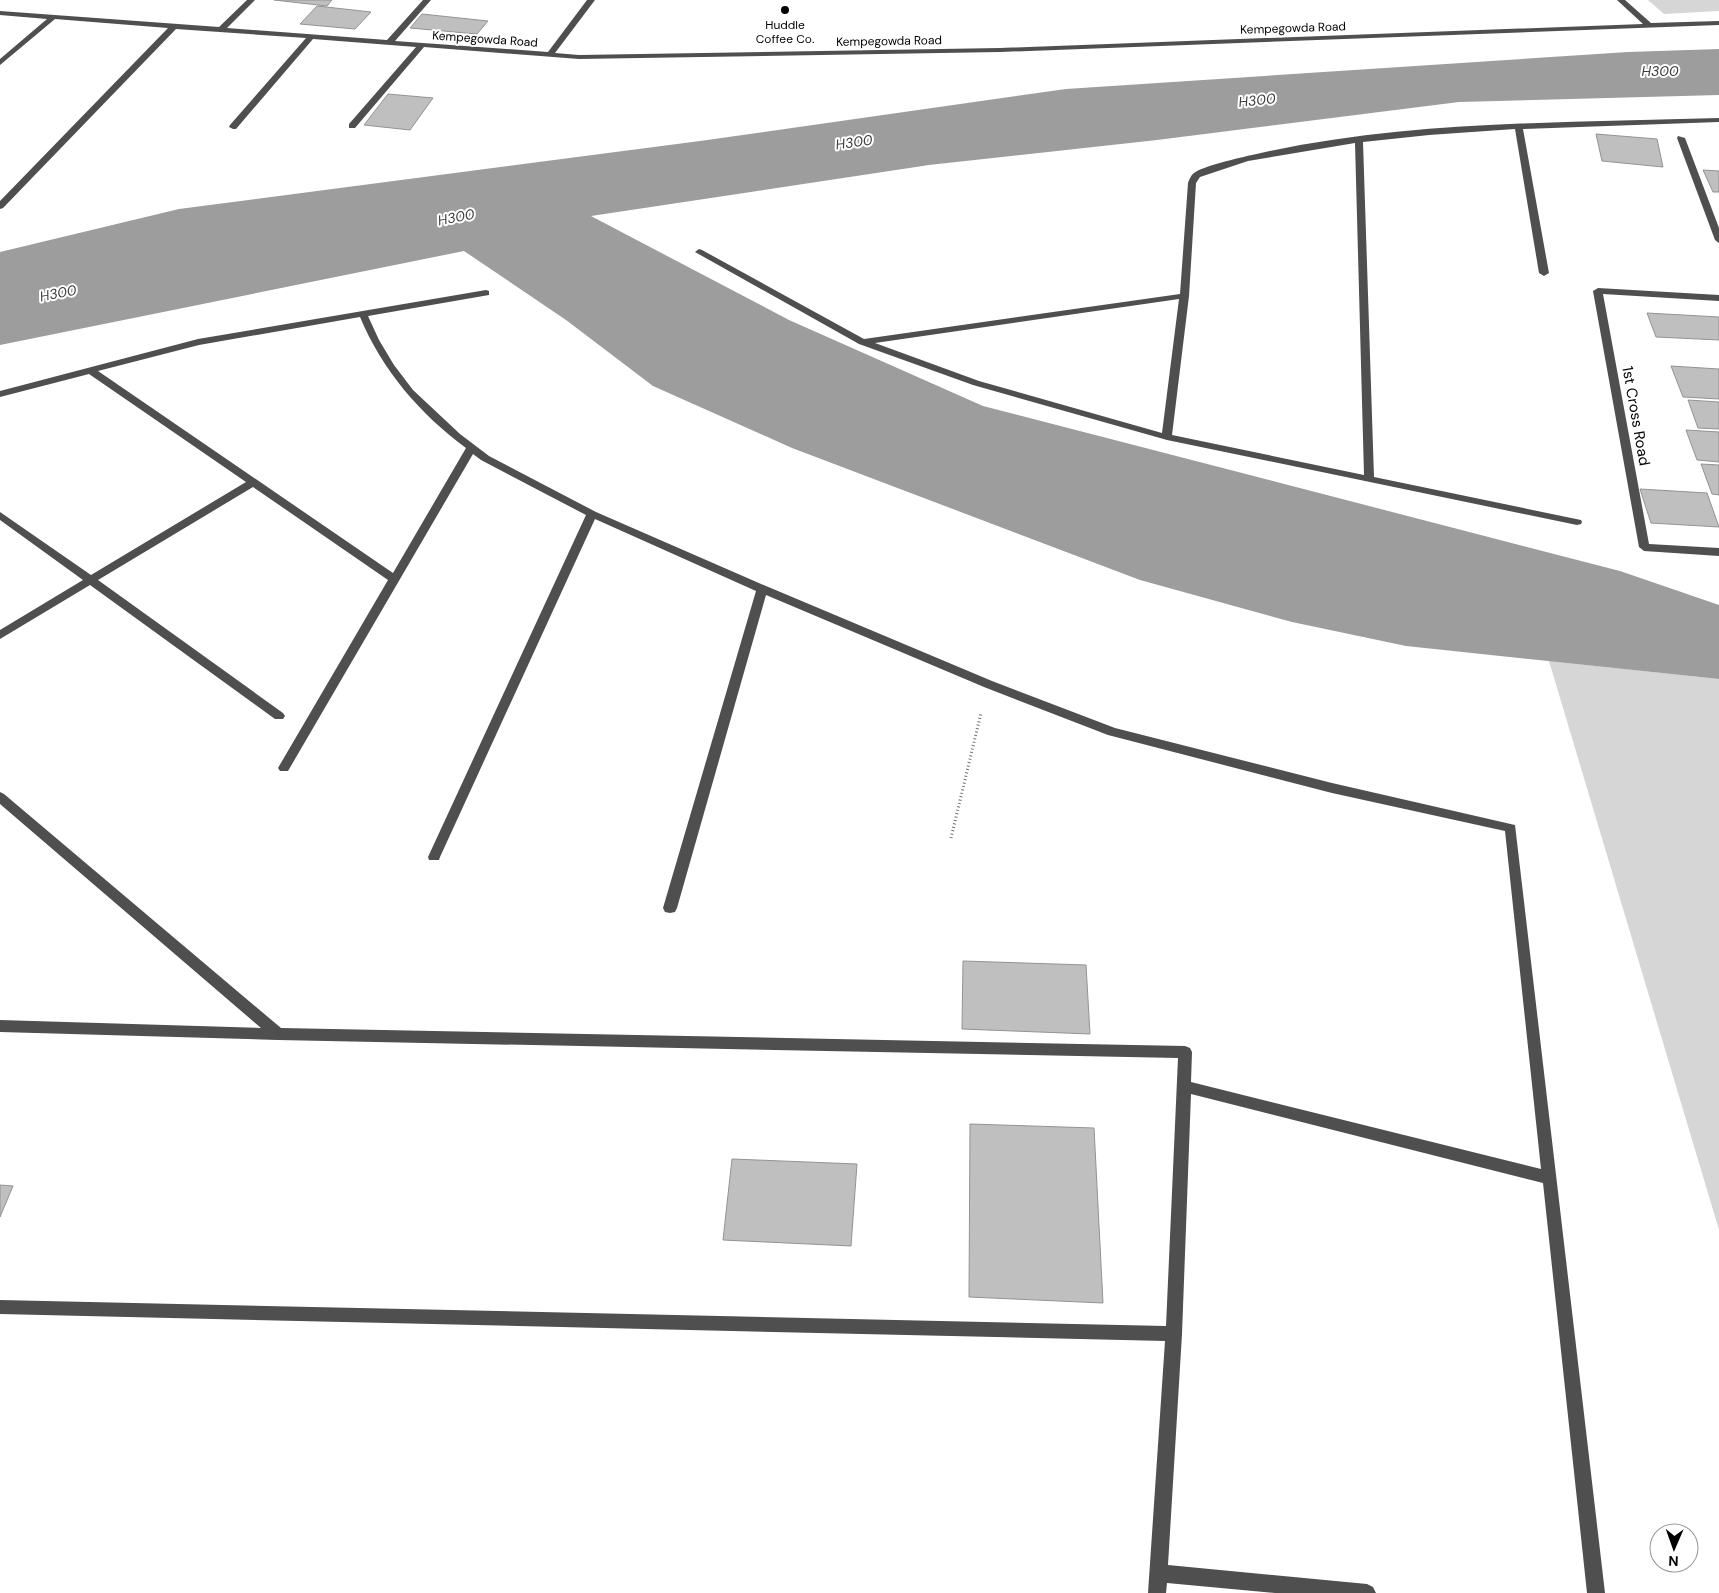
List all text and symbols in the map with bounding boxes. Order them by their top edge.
marker: Huddle Coffee Co. [779,4,791,16]
place label: Huddle Coffee Co. [756,17,814,47]
street label: Kempegowda Road [1240,18,1346,38]
street label: Kempegowda Road [432,27,538,51]
street label: Kempegowda Road [836,32,942,50]
water label: H300 [1641,62,1679,80]
water label: H300 [1238,89,1277,111]
water label: H300 [834,130,874,153]
water label: H300 [436,205,476,229]
water label: H300 [38,281,78,305]
street label: 1st Cross Road [1617,365,1655,467]
north arrow [1649,1523,1699,1573]
text: N [1668,1552,1679,1570]

